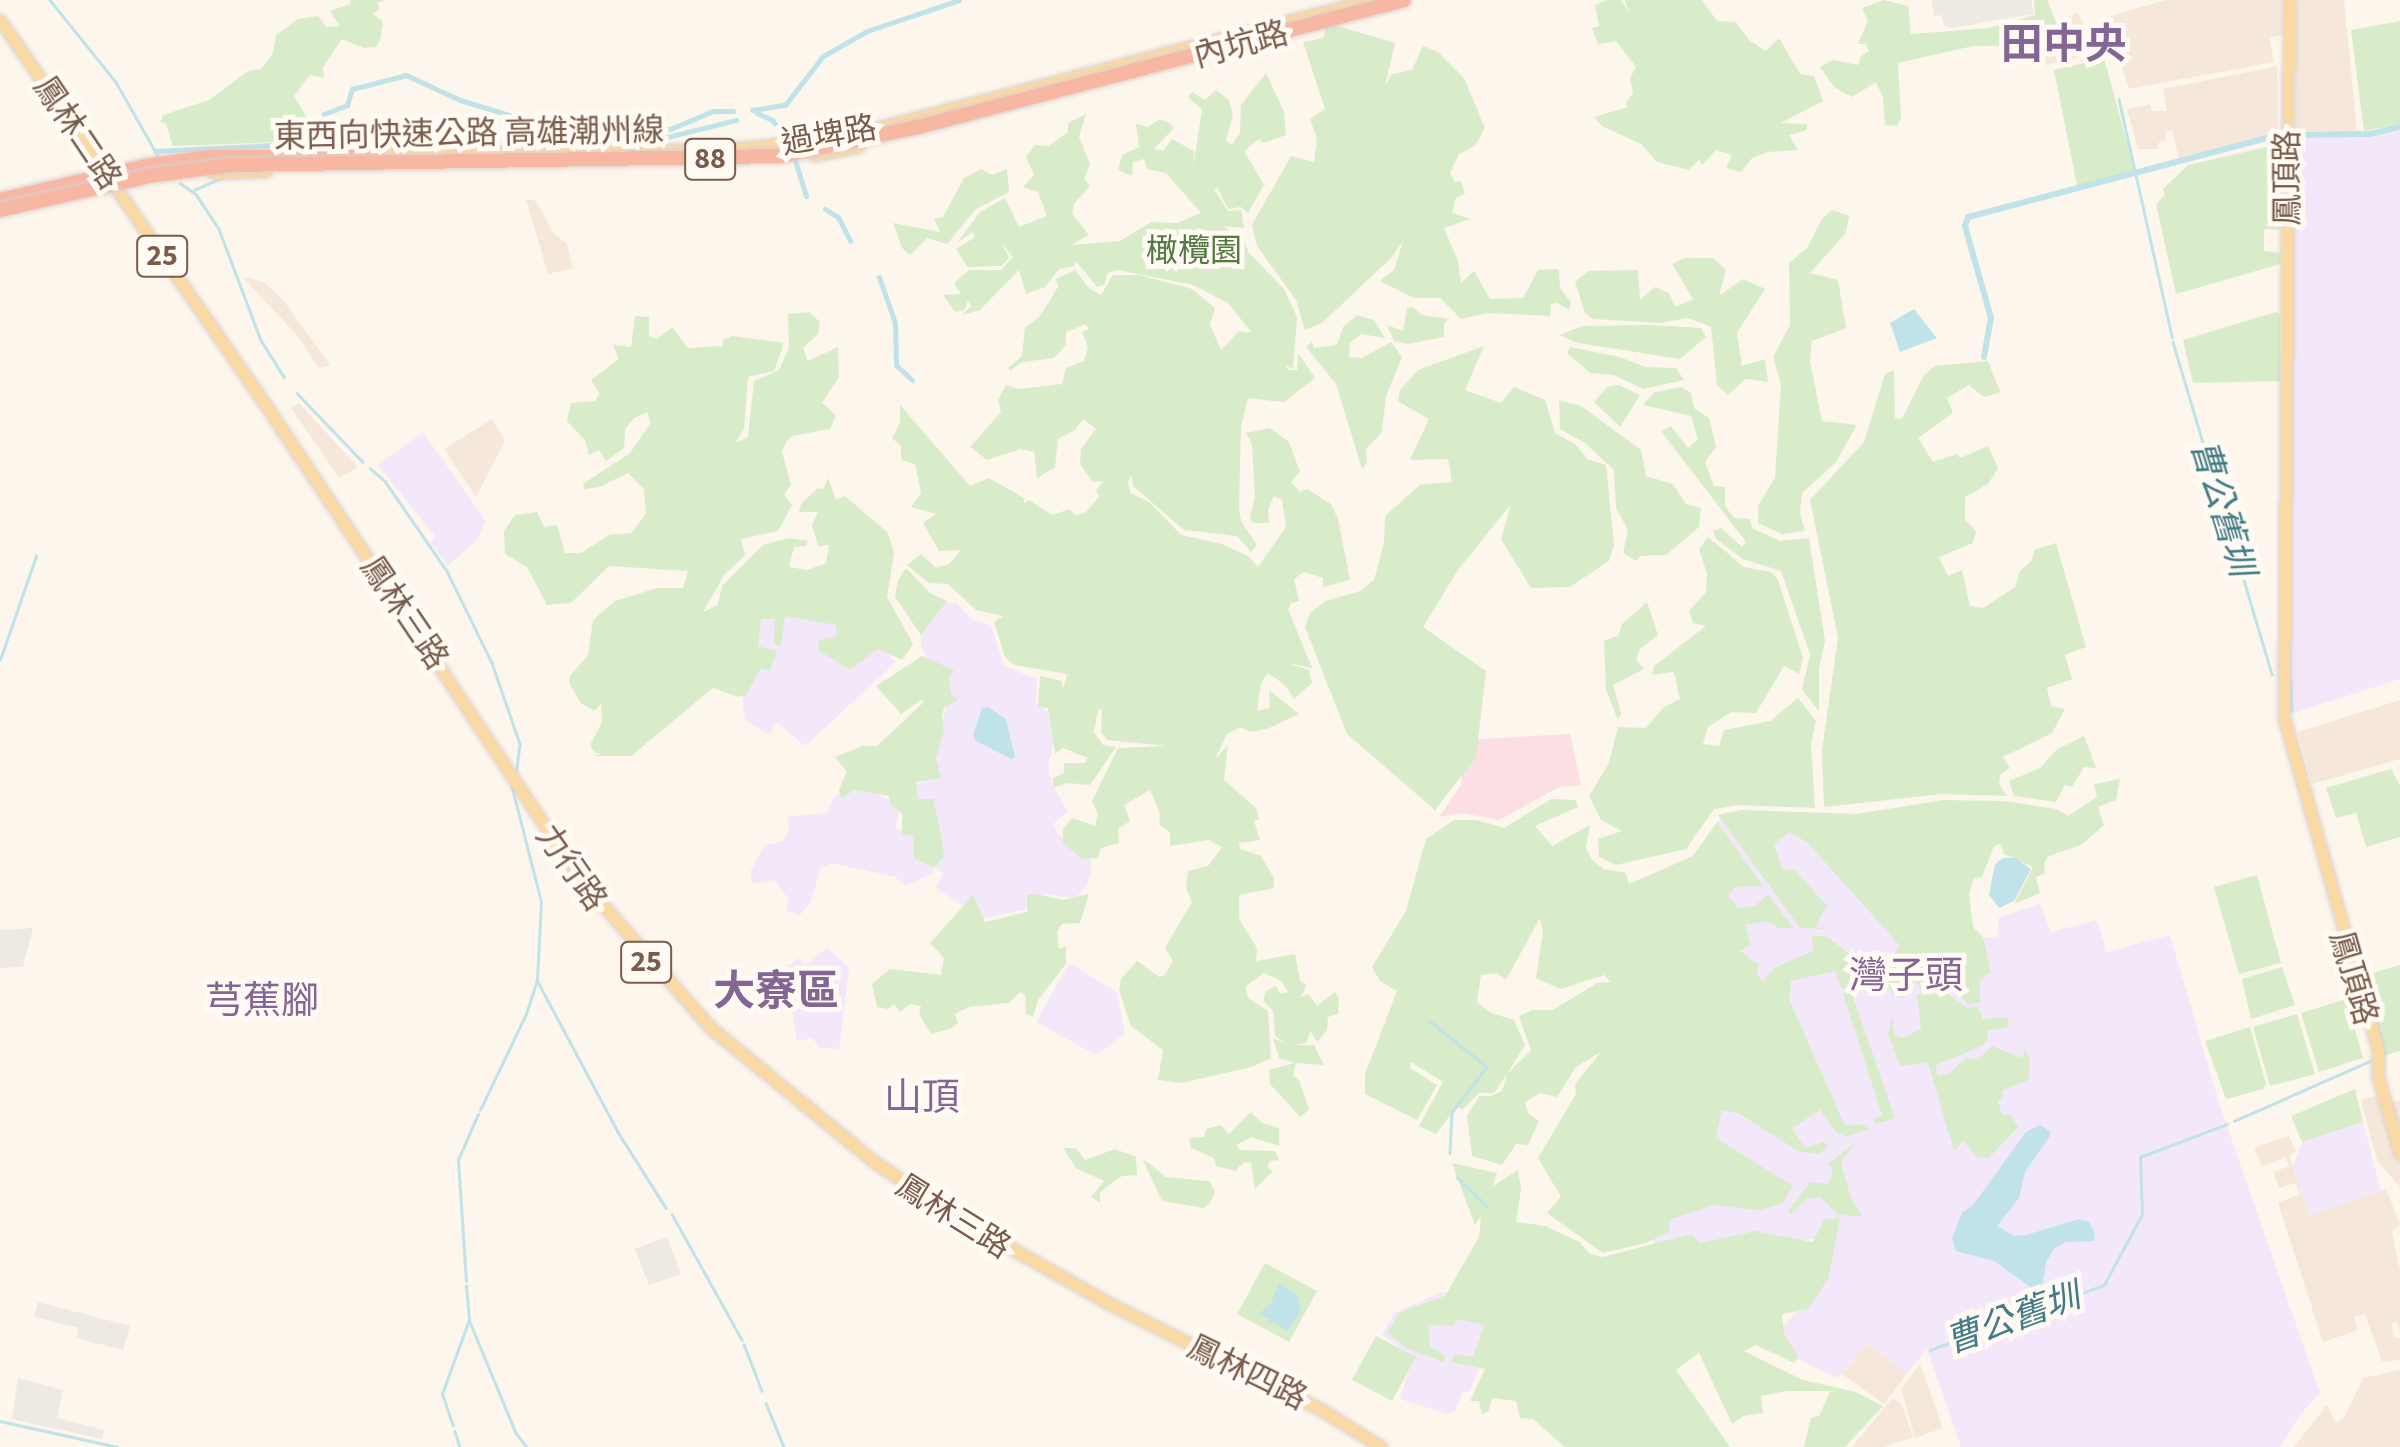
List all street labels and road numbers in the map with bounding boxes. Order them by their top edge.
street label: 內坑路 [1190,14,1292,76]
street label: 鳳林二路 [25,69,129,197]
street label: 過埤路 [778,109,880,163]
street label: 東西向快速公路 高雄潮州線 [273,111,665,157]
street label: 鳳頂路 [2269,130,2307,226]
road number: 88 [682,134,738,184]
road number: 25 [134,231,190,281]
street label: 鳳林三路 [352,549,456,677]
street label: 力行路 [528,818,614,918]
street label: 鳳頂路 [2321,927,2385,1029]
road number: 25 [618,937,674,987]
street label: 鳳林三路 [889,1167,1017,1267]
street label: 鳳林四路 [1181,1328,1313,1418]

